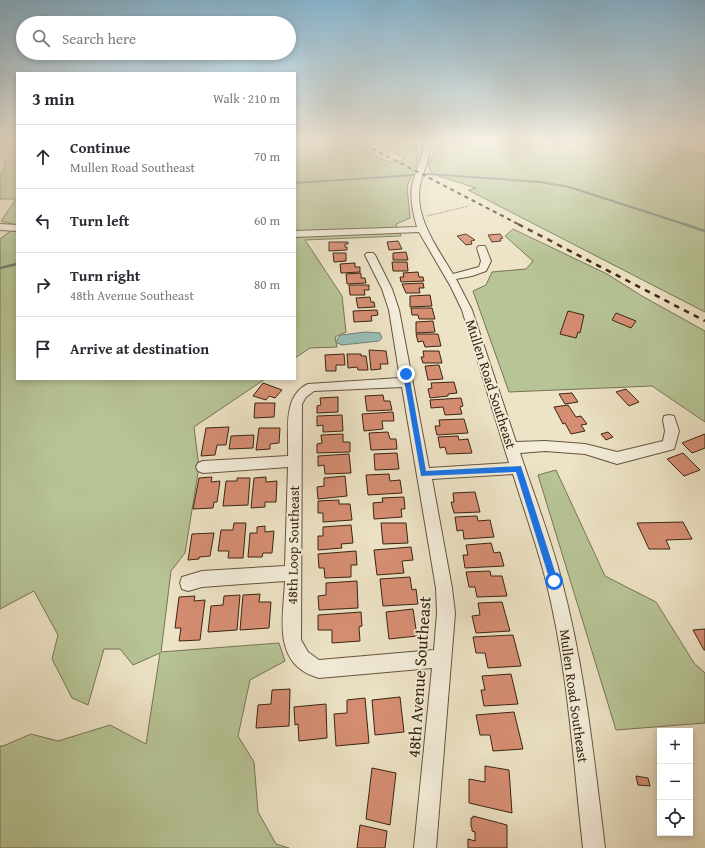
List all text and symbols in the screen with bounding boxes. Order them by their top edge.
search box [16,16,296,60]
icon: search [30,27,52,49]
text: Search here [62,28,136,49]
text: 3 min [32,86,74,111]
text: Walk · 210 m [213,89,280,108]
text: Continue [70,137,131,158]
icon: ahead [32,146,54,168]
text: 70 m [254,147,280,166]
text: Mullen Road Southeast [70,158,195,177]
icon: left [32,210,54,232]
text: Turn left [70,210,129,231]
text: 60 m [254,211,280,230]
text: Turn right [70,265,141,286]
icon: right [32,274,54,296]
text: 80 m [254,275,280,294]
text: 48th Avenue Southeast [70,286,194,305]
street label: Mullen Road Southeast [461,317,521,451]
icon: arrive [32,338,54,360]
text: Arrive at destination [70,338,209,359]
route end [397,365,415,383]
street label: 48th Loop Southeast [282,485,304,605]
route start [545,572,563,590]
street label: 48th Avenue Southeast [400,595,437,759]
street label: Mullen Road Southeast [555,628,593,764]
map controls [657,728,693,836]
button: + [657,728,693,764]
button: − [657,764,693,800]
button: locate [657,800,693,836]

